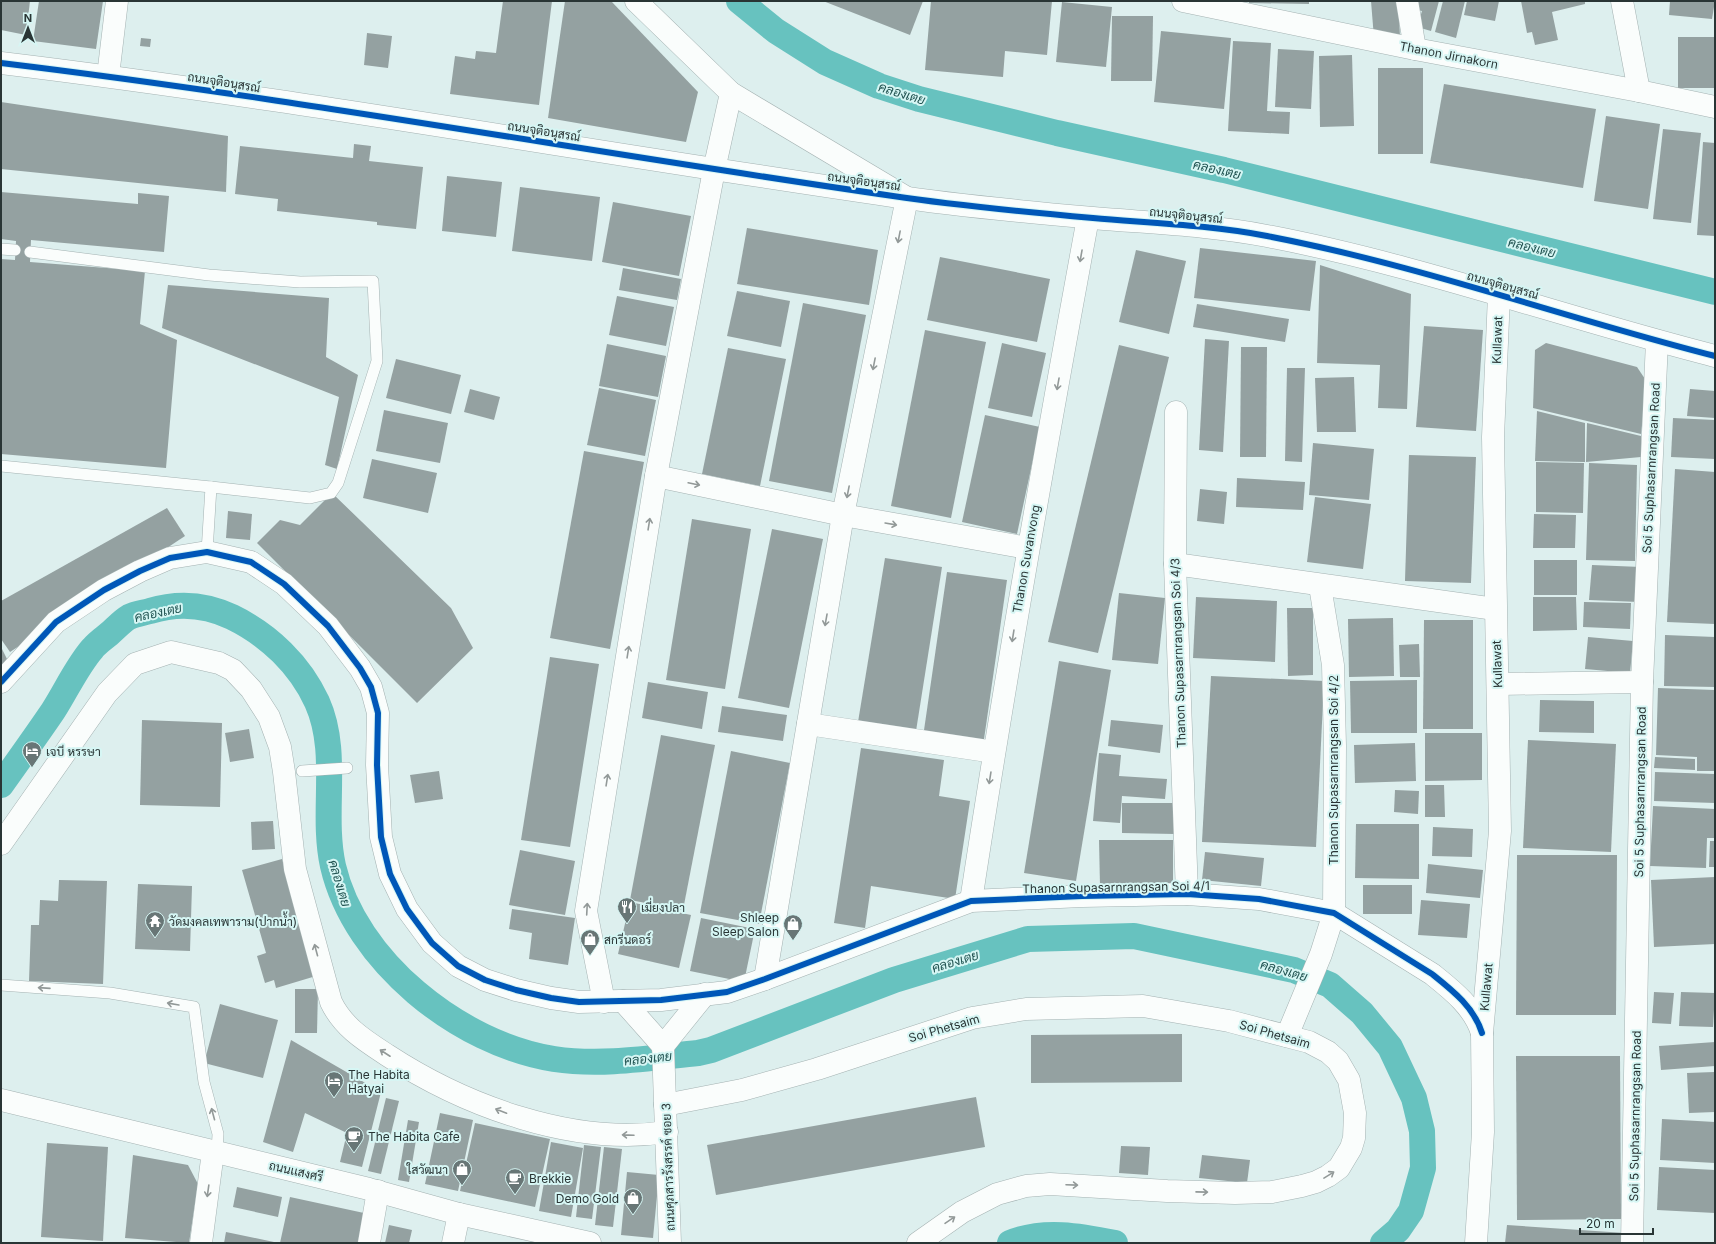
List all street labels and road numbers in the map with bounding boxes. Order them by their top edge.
street label: Thanon Jirnakorn [1399,38,1499,72]
street label: ถนนจุติอนุสรณ์ [186,69,262,97]
street label: ถนนจุติอนุสรณ์ [506,118,582,146]
street label: ถนนจุติอนุสรณ์ [826,168,902,196]
street label: ถนนจุติอนุสรณ์ [1148,204,1223,228]
street label: ถนนจุติอนุสรณ์ [1465,268,1540,304]
street label: Kullawat [1489,316,1505,364]
street label: Soi 5 Suphasarnrangsan Road [1639,382,1663,554]
street label: Thanon Suvanvong [1009,504,1043,614]
street label: Thanon Supasarnrangsan Soi 4/3 [1167,558,1189,748]
street label: Kullawat [1489,640,1505,688]
street label: Thanon Supasarnrangsan Soi 4/2 [1326,675,1341,865]
street label: Soi 5 Suphasarnrangsan Road [1631,706,1649,878]
street label: Thanon Supasarnrangsan Soi 4/1 [1022,878,1210,896]
street label: Kullawat [1476,962,1496,1011]
street label: Soi Phetsaim [907,1011,981,1045]
street label: Soi Phetsaim [1238,1017,1312,1051]
street label: Soi 5 Suphasarnrangsan Road [1626,1030,1644,1202]
street label: ถนนศุภสารรังสรรค์ ซอย 3 [658,1103,680,1231]
street label: ถนนเเสงศรี [267,1157,325,1185]

